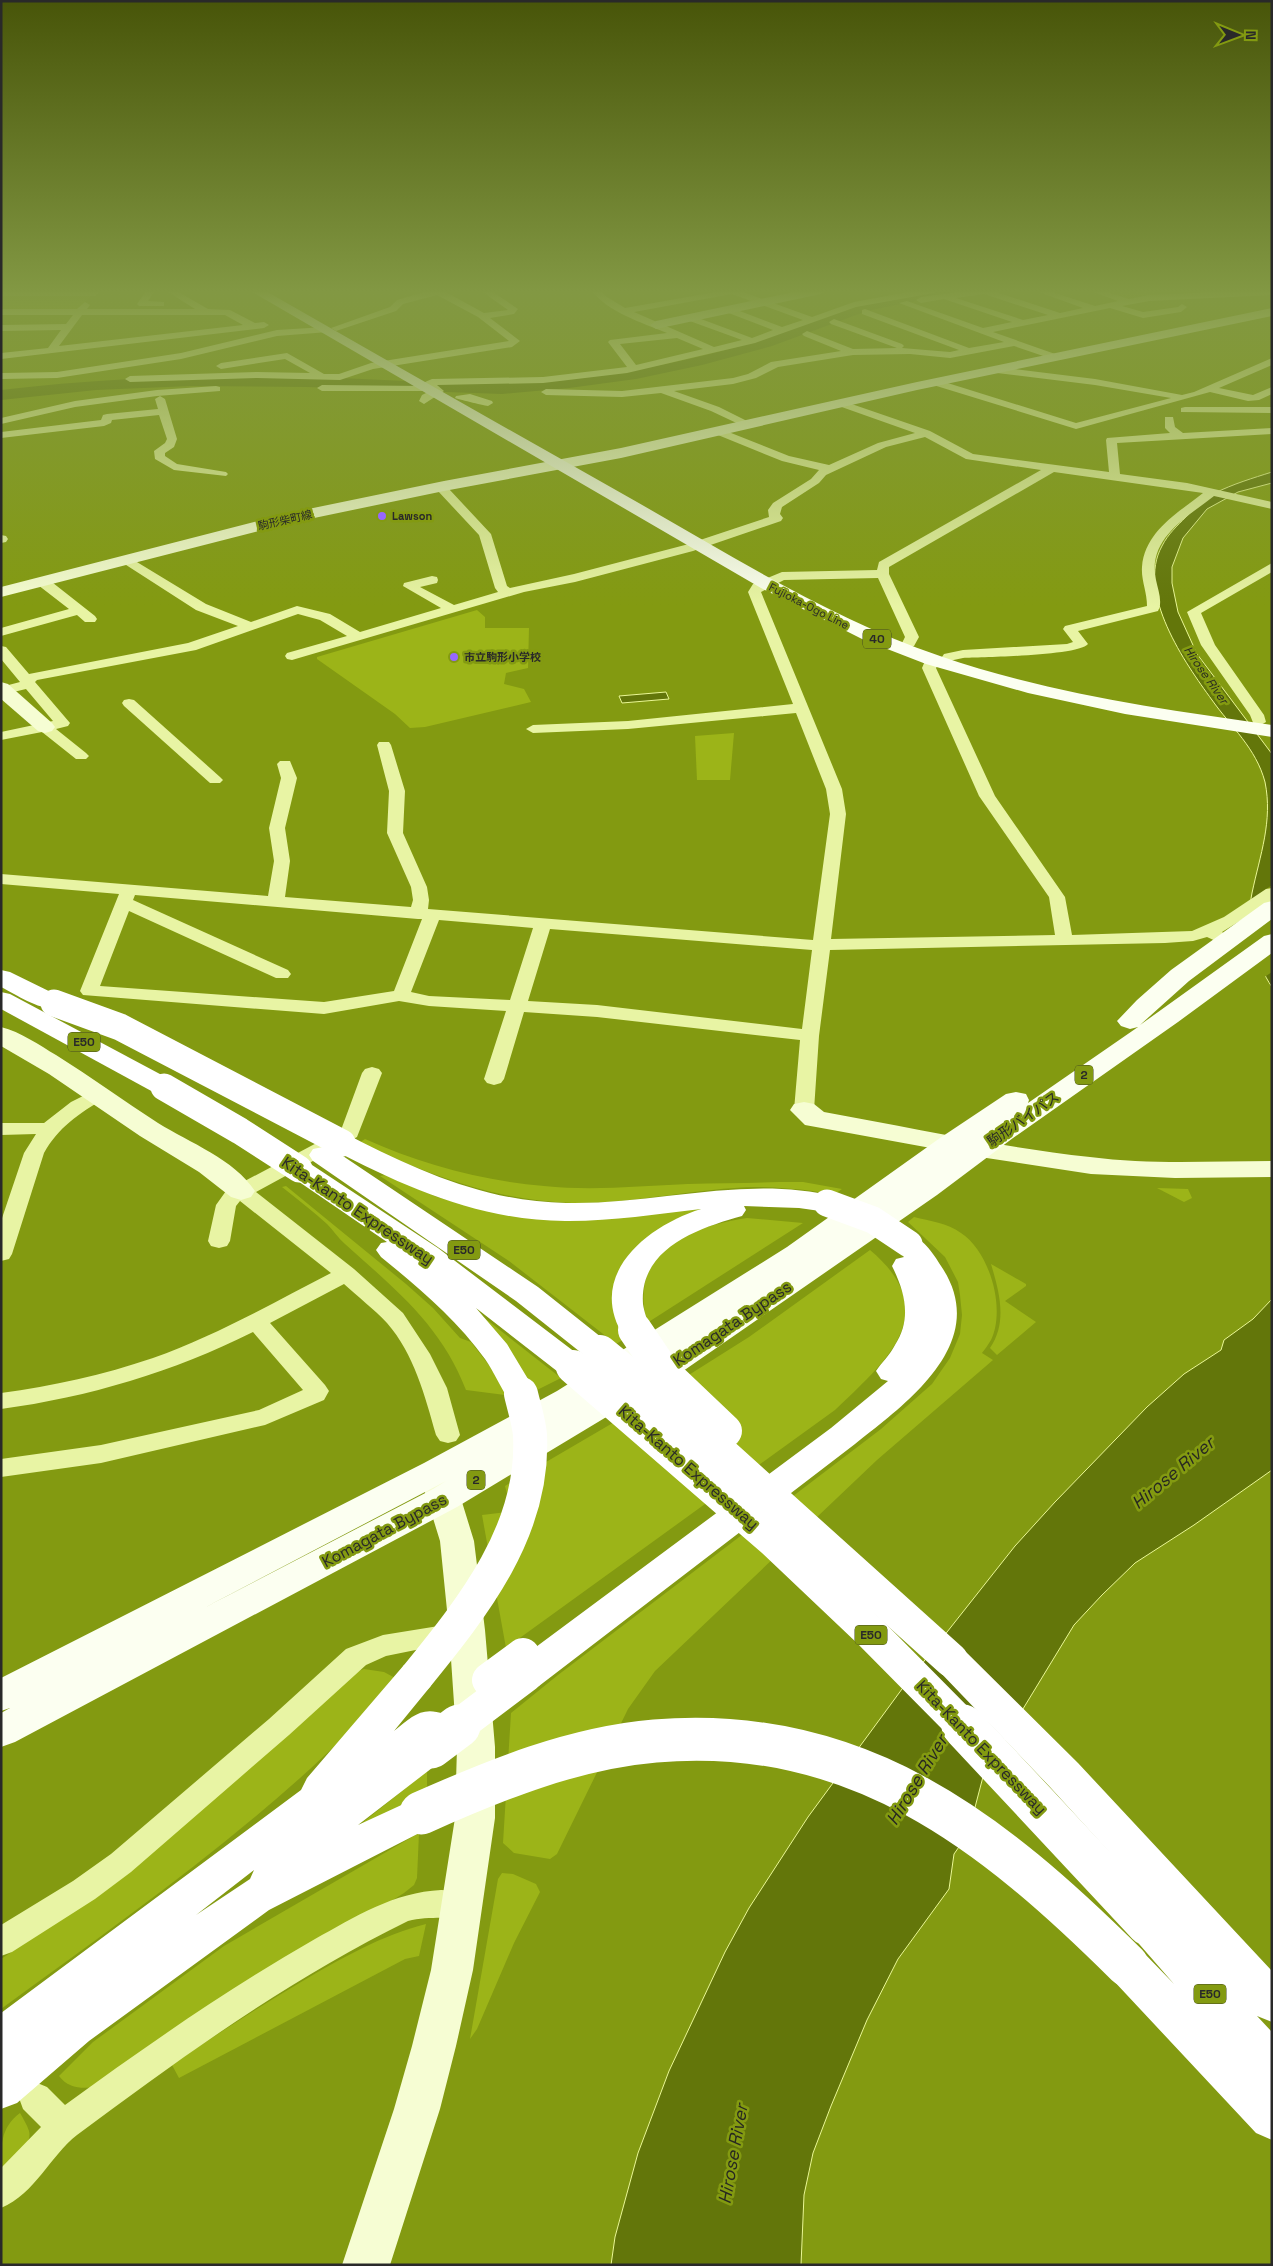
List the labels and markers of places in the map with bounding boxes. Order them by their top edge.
place label: Lawson [392,509,432,523]
marker: Lawson [376,510,388,522]
place label: 市立駒形小学校 [464,650,541,664]
marker: 市立駒形小学校 [448,651,460,663]

